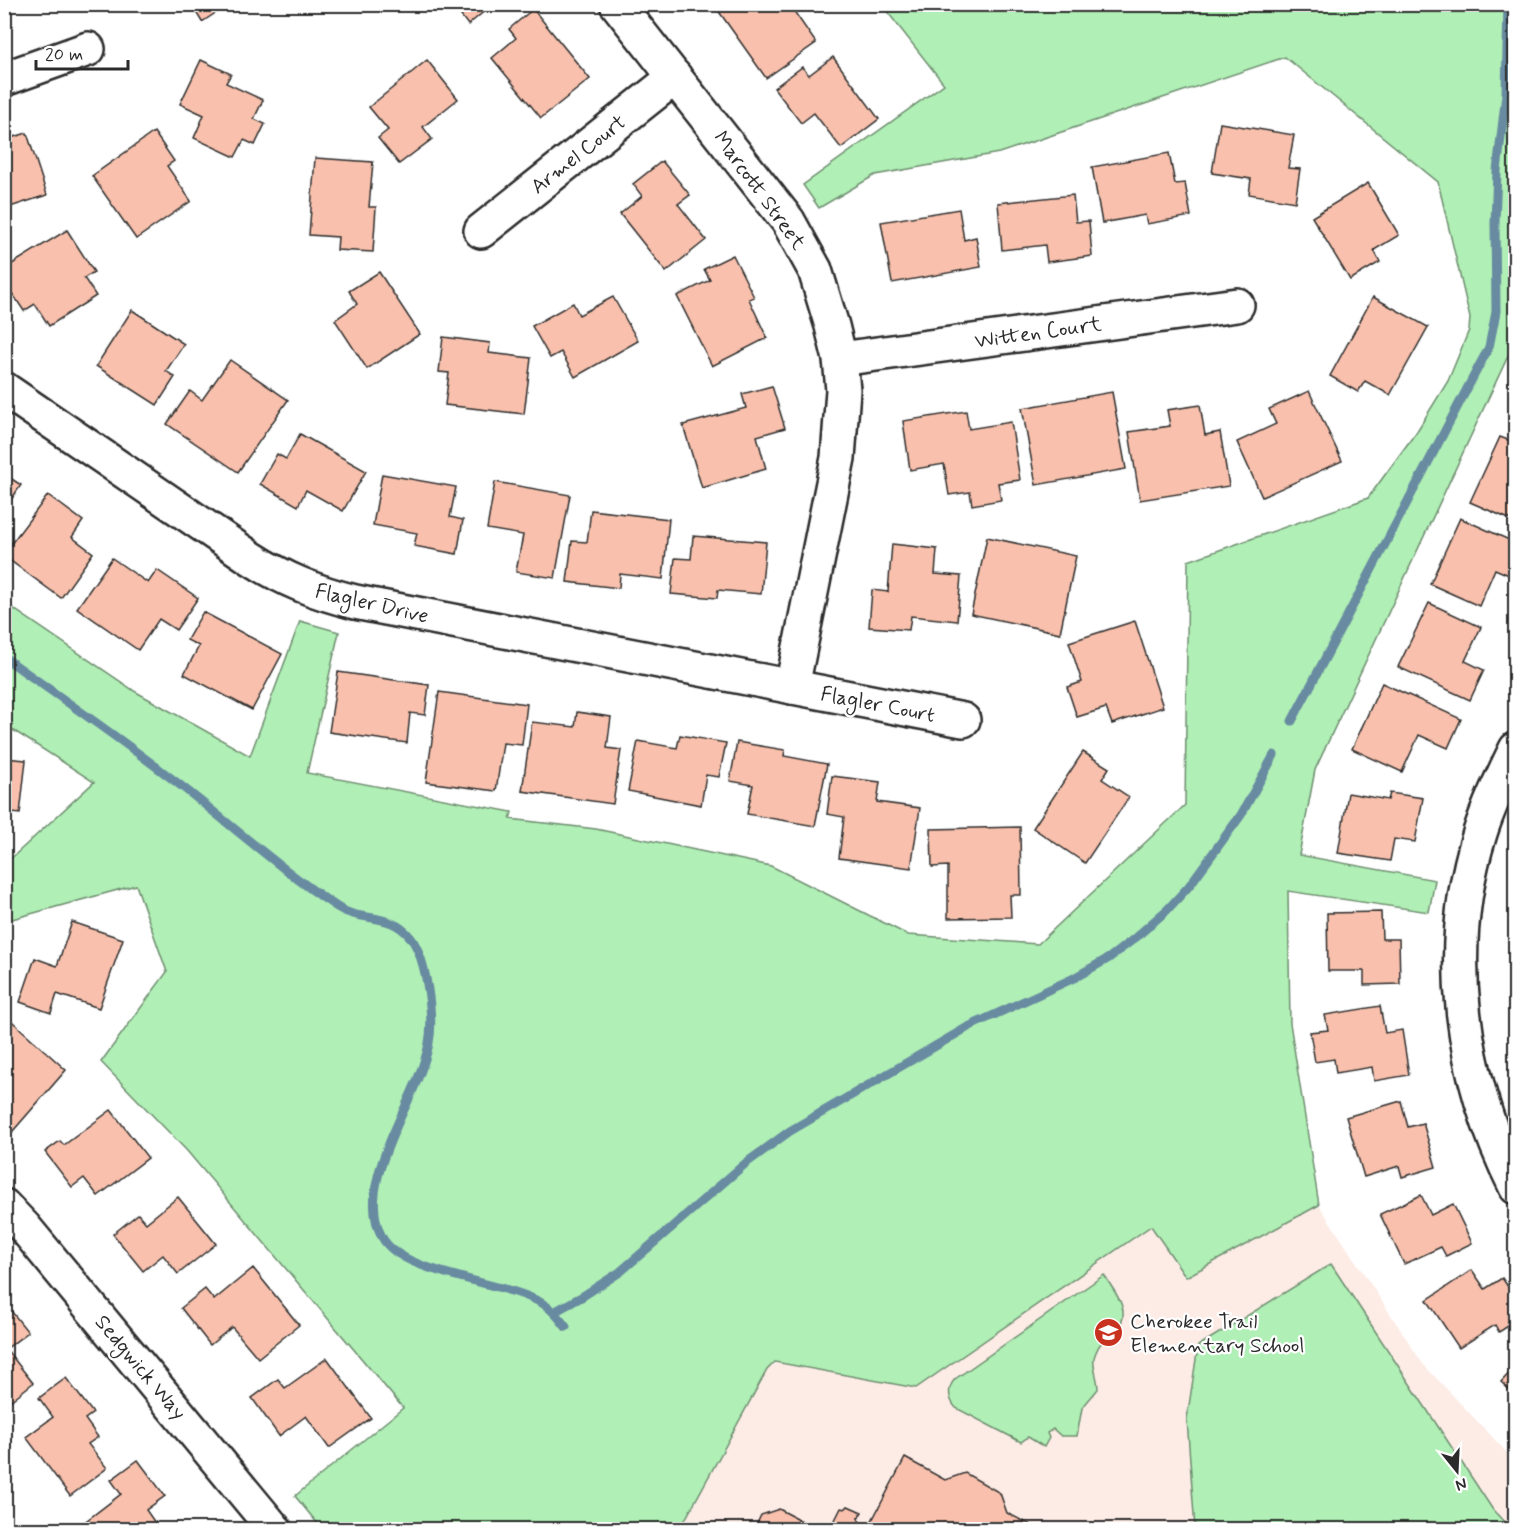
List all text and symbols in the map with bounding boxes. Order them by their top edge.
scale bar [36,33,128,71]
text: 20 m [45,43,83,67]
street label: Armel Court [525,109,632,201]
street label: Marcott Street [707,125,812,256]
street label: Witten Court [973,310,1104,356]
street label: Flagler Drive [312,577,431,632]
street label: Flagler Court [818,680,937,731]
place label: Cherokee Trail Elementary School [1130,1308,1305,1360]
street label: Sedgwick Way [87,1309,192,1427]
school or university icon: Cherokee Trail Elementary School [1093,1317,1125,1349]
north arrow [1427,1441,1487,1501]
text: N [1453,1472,1469,1495]

